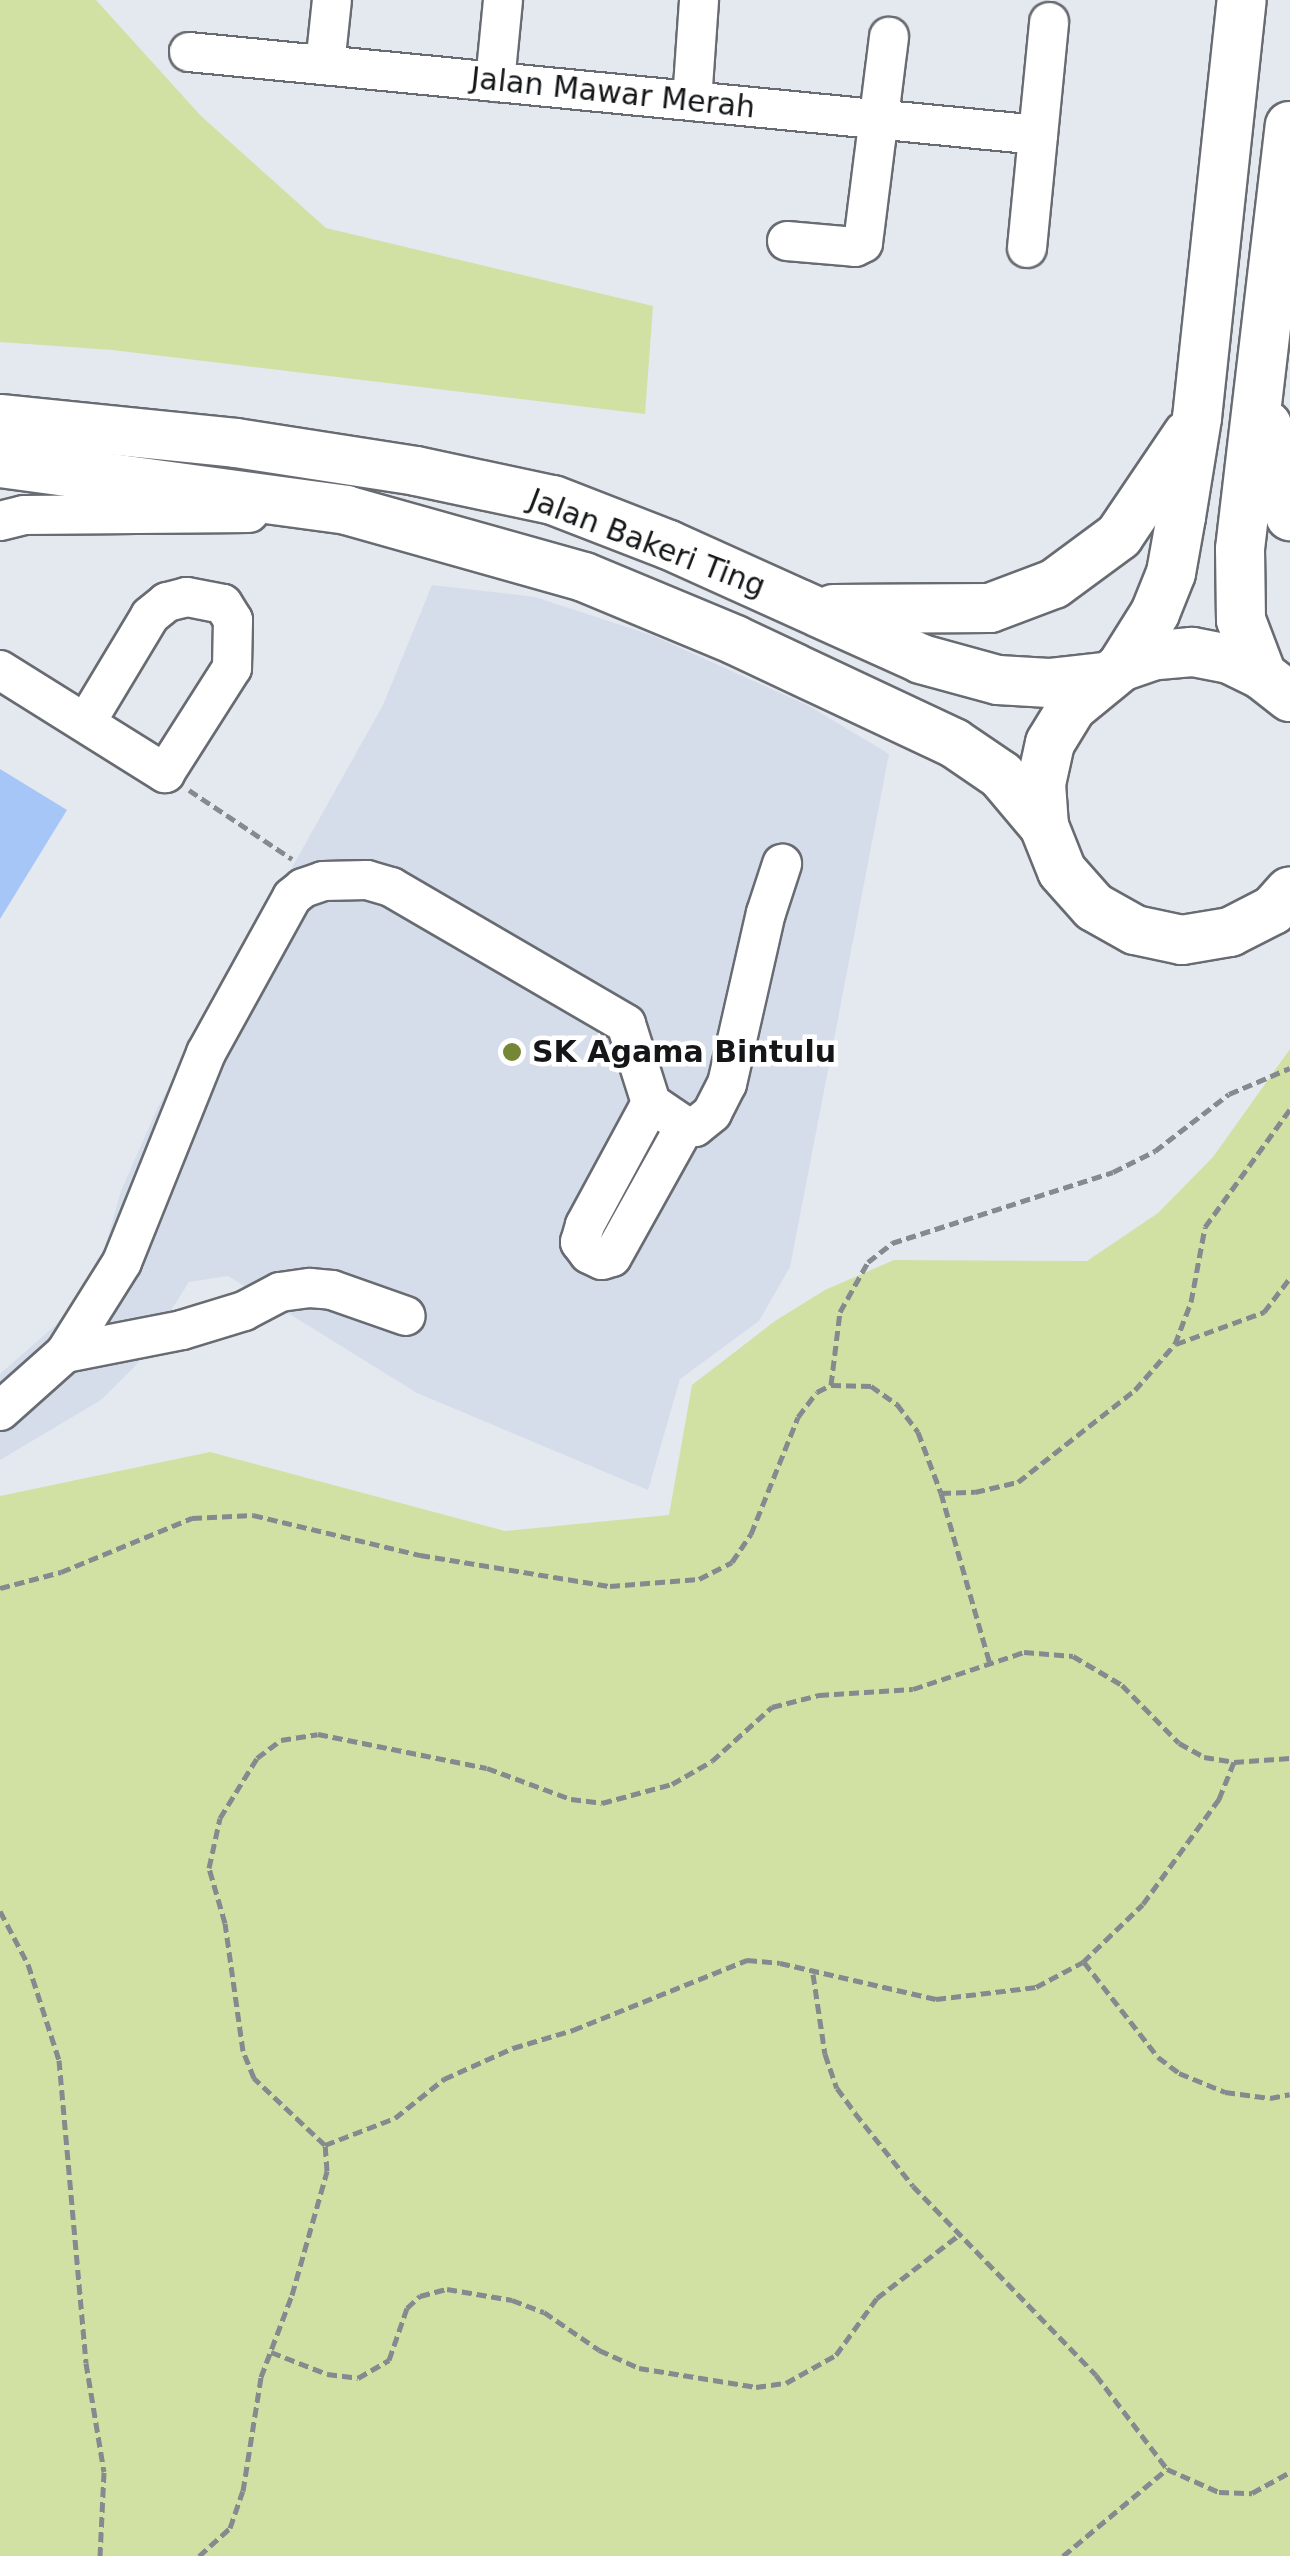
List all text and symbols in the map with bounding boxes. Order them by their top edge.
street label: Jalan Mawar Merah [469,60,757,126]
street label: Jalan Bakeri Ting [524,481,770,605]
place label: SK Agama Bintulu [532,1034,836,1070]
marker: SK Agama Bintulu [501,1041,523,1063]

